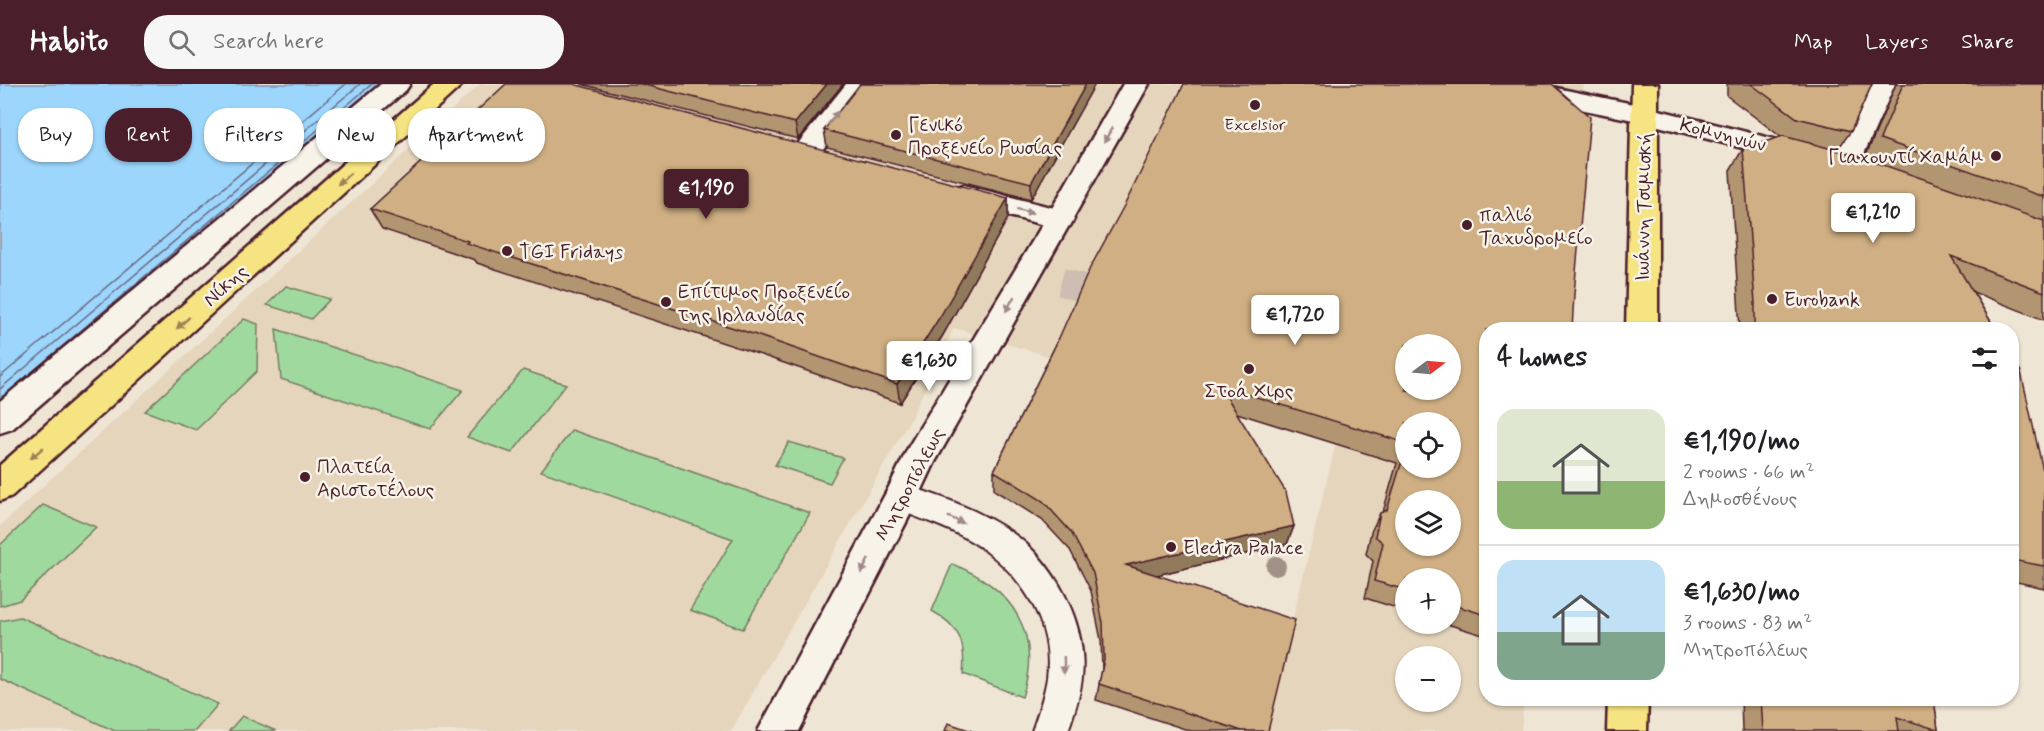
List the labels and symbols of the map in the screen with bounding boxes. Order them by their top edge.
marker: Excelsior [1248,98,1262,112]
one-way arrow [826,110,839,126]
place label: Γενικό Προξενείο Ρωσίας [908,112,1062,162]
street label: Κομνηνών [1677,112,1769,159]
place label: Excelsior [1225,115,1286,136]
one-way arrow [1103,127,1113,144]
marker: Γενικό Προξενείο Ρωσίας [889,128,903,142]
street label: Ιωάννη Τσιμισκή [1630,132,1659,282]
place label: Γιαχουντί Χαμάμ [1828,144,1984,171]
marker: Γιαχουντί Χαμάμ [1989,149,2003,163]
pin: €1,190 [657,169,755,220]
one-way arrow [337,172,352,185]
pin: €1,210 [1824,193,1922,244]
place label: παλιό Ταχυδρομείο [1479,202,1593,252]
one-way arrow [1015,206,1034,216]
marker: παλιό Ταχυδρομείο [1460,218,1474,232]
place label: TGI Fridays [519,239,623,266]
marker: TGI Fridays [500,244,514,258]
street label: Νίκης [198,259,254,313]
place label: Επίτιμος Προξενείο της Ιρλανδίας [677,279,850,329]
place label: Eurobank [1784,287,1860,314]
marker: Eurobank [1765,292,1779,306]
marker: Επίτιμος Προξενείο της Ιρλανδίας [659,295,673,309]
pin: €1,720 [1246,295,1344,346]
one-way arrow [1005,296,1016,312]
one-way arrow [176,316,191,329]
north arrow [1395,334,1461,400]
pin: €1,630 [880,341,978,392]
marker: Στοά Χιρς [1242,362,1256,376]
place label: Στοά Χιρς [1204,378,1294,405]
street label: Μητροπόλεως [869,423,952,546]
one-way arrow [30,446,45,459]
place label: Πλατεία Αριστοτέλους [317,454,435,504]
marker: Πλατεία Αριστοτέλους [298,470,312,484]
one-way arrow [947,515,965,525]
place label: Electra Palace [1183,535,1304,562]
marker: Electra Palace [1164,540,1178,554]
one-way arrow [860,558,870,575]
one-way arrow [1059,656,1069,675]

